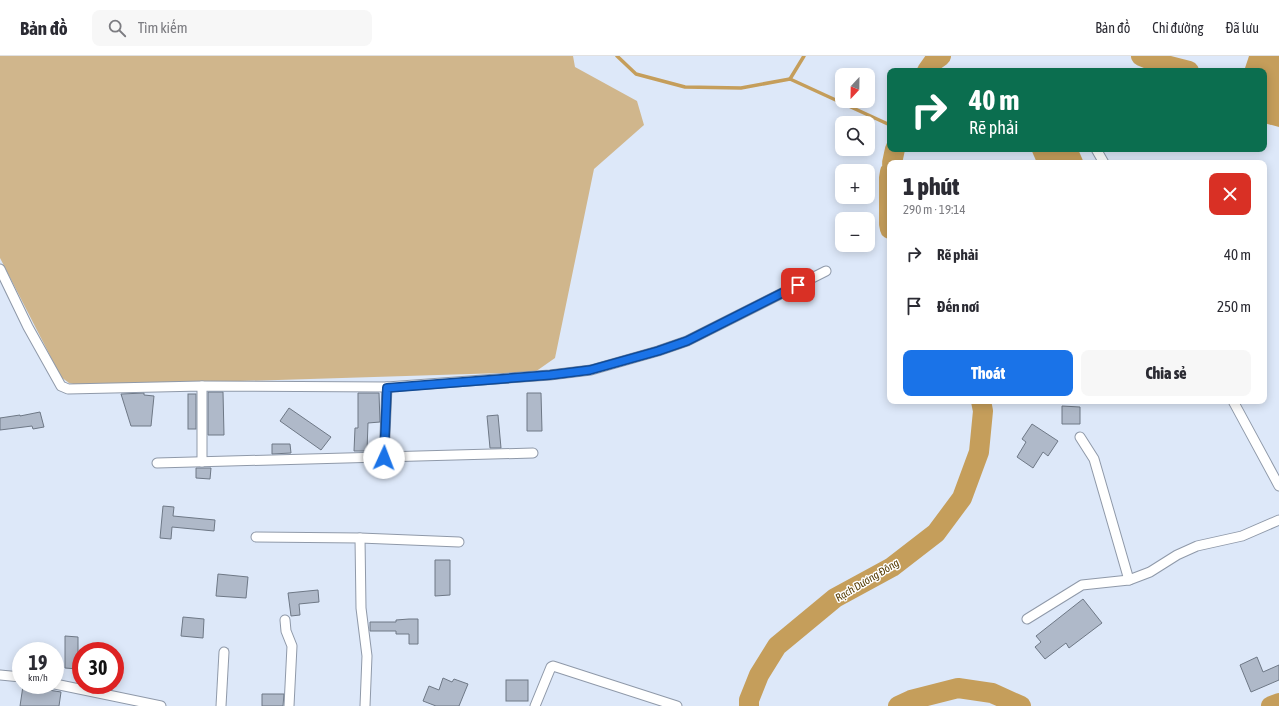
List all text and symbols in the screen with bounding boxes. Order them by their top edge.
search box [92,10,372,46]
text: Bản đồ [20,17,68,39]
icon: search [106,17,128,39]
text: Tìm kiếm [138,19,188,36]
text: Bản đồ [1095,20,1130,36]
text: Chỉ đường [1152,20,1203,36]
text: Đã lưu [1225,20,1259,36]
north arrow [835,68,875,108]
map controls [835,68,875,252]
icon: right [903,84,955,136]
text: 40 m [969,84,1019,116]
button: search [835,116,875,156]
text: Rẽ phải [969,117,1018,138]
button: + [835,164,875,204]
text: 1 phút [903,173,959,200]
button: close [1209,173,1251,215]
text: 290 m · 19:14 [903,202,966,217]
button: − [835,212,875,252]
icon: right [903,243,925,265]
text: Rẽ phải [937,246,978,263]
text: 40 m [1224,246,1251,263]
pin [781,268,815,302]
icon: arrive [787,274,809,296]
icon: arrive [903,295,925,317]
text: Đến nơi [937,298,979,315]
text: 250 m [1217,298,1251,315]
button: Thoát [903,350,1073,396]
button: Chia sẻ [1081,350,1251,396]
position arrow [363,437,405,479]
water label: Rạch Dương Đông [833,556,901,605]
speed limit sign: 30 [72,642,124,694]
text: 19 [29,651,47,674]
text: km/h [28,672,48,683]

